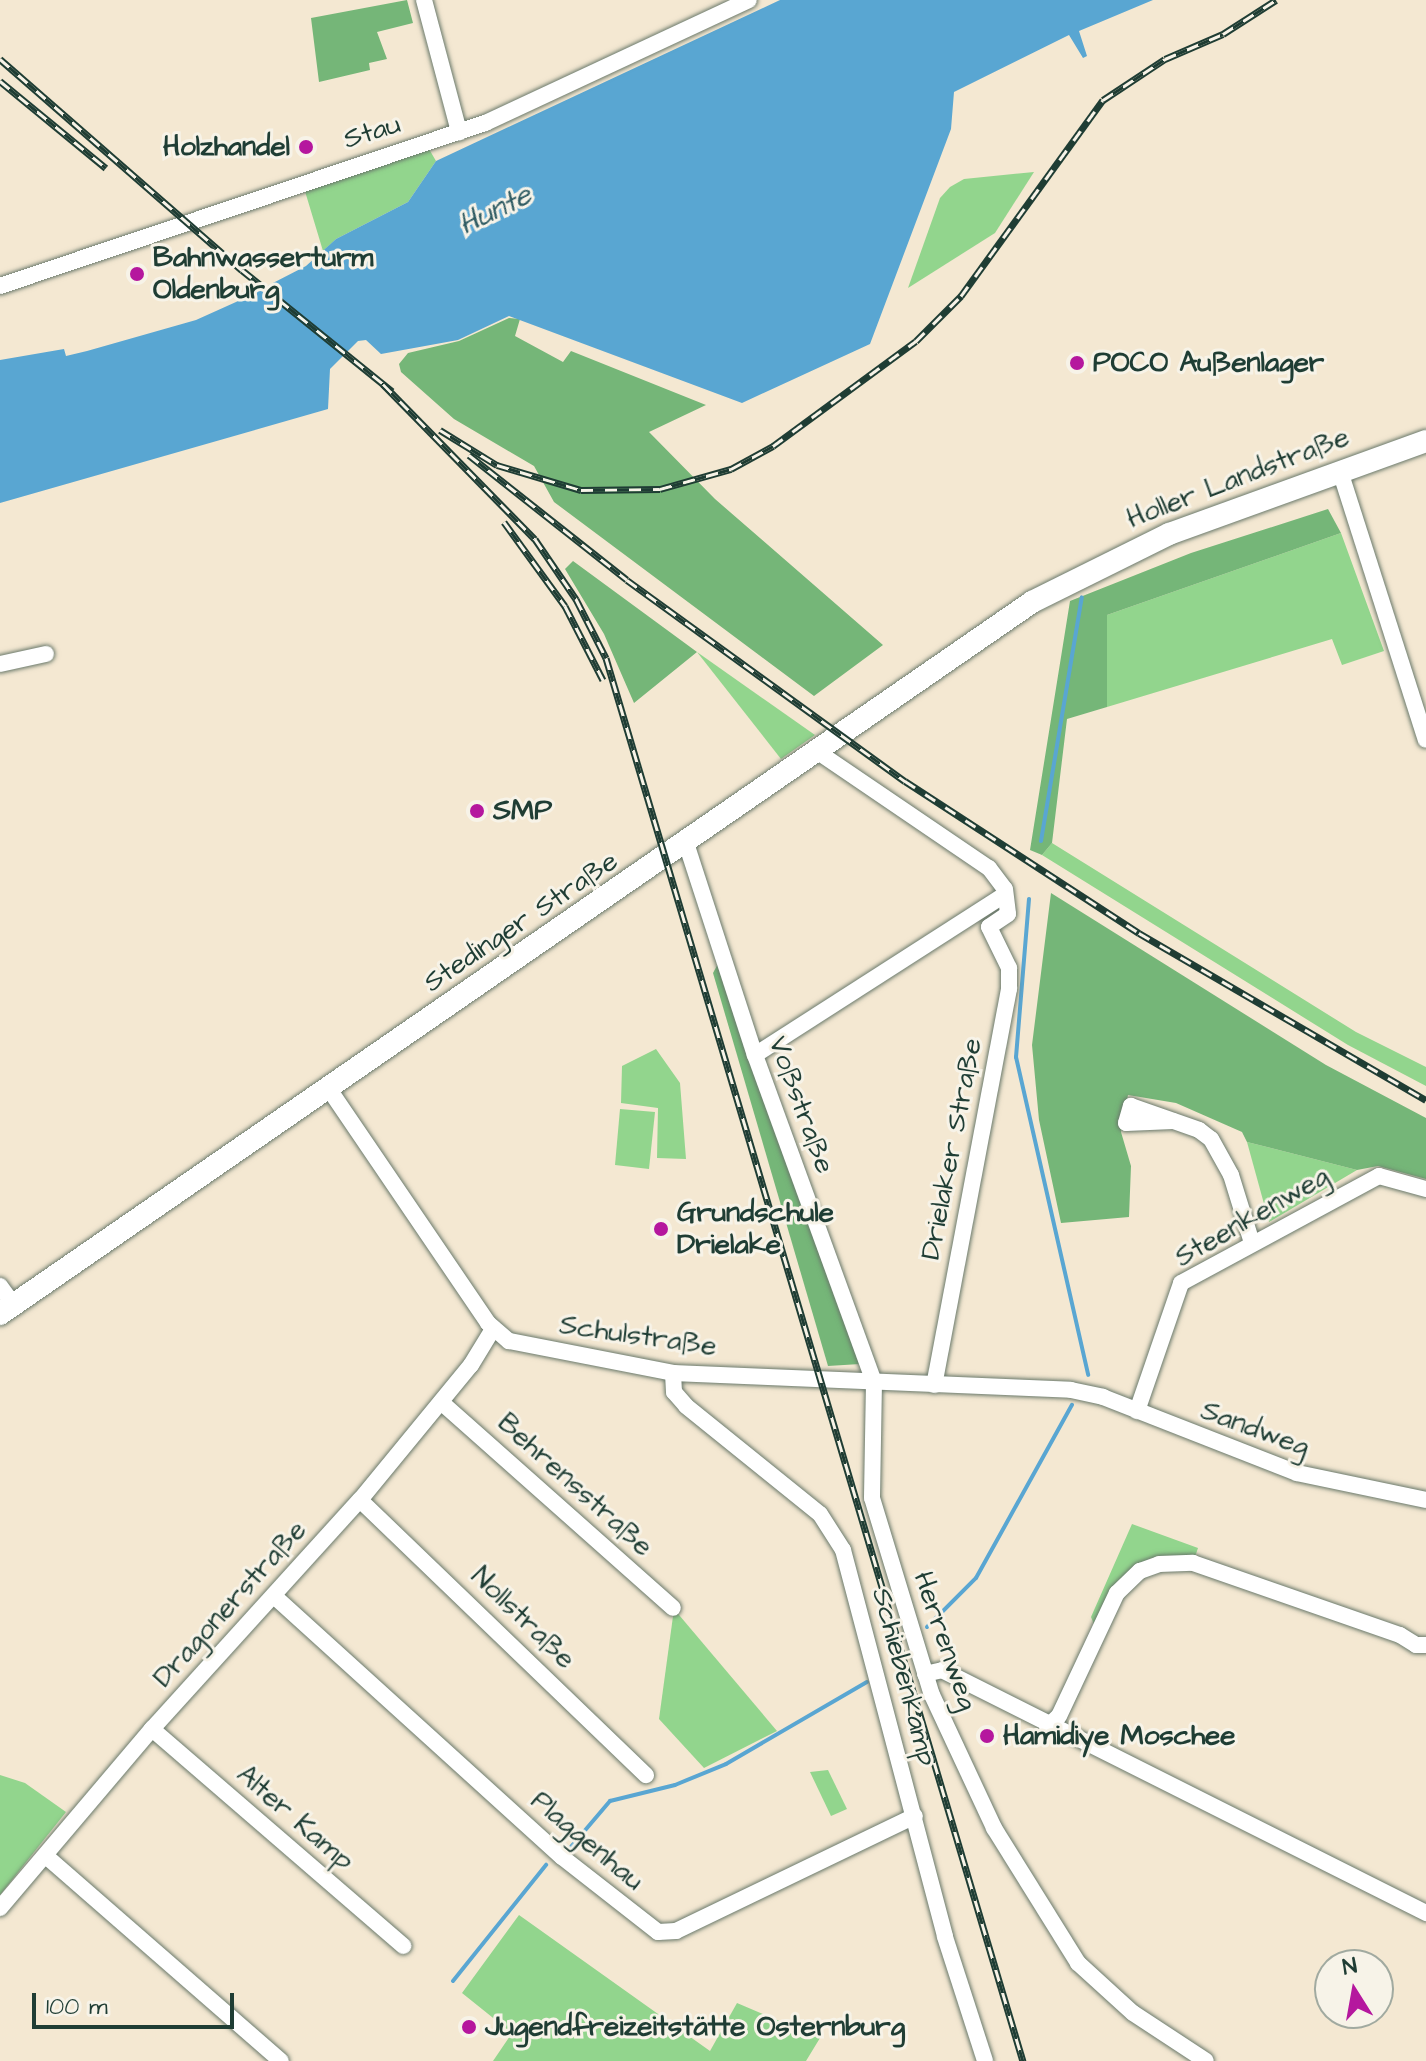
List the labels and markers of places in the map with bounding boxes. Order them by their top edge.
place label: Holzhandel [163,130,290,164]
marker: Holzhandel [297,138,315,156]
place label: Bahnwasserturm Oldenburg [153,241,373,307]
marker: Bahnwasserturm Oldenburg [128,265,146,283]
place label: POCO Außenlager [1093,346,1324,380]
marker: POCO Außenlager [1068,354,1086,372]
place label: SMP [493,794,552,828]
marker: SMP [468,802,486,820]
place label: Grundschule Drielake [677,1196,834,1262]
marker: Grundschule Drielake [652,1220,670,1238]
place label: Hamidiye Moschee [1003,1719,1235,1753]
marker: Hamidiye Moschee [978,1727,996,1745]
place label: Jugendfreizeitstätte Osternburg [485,2010,905,2044]
marker: Jugendfreizeitstätte Osternburg [460,2018,478,2036]

